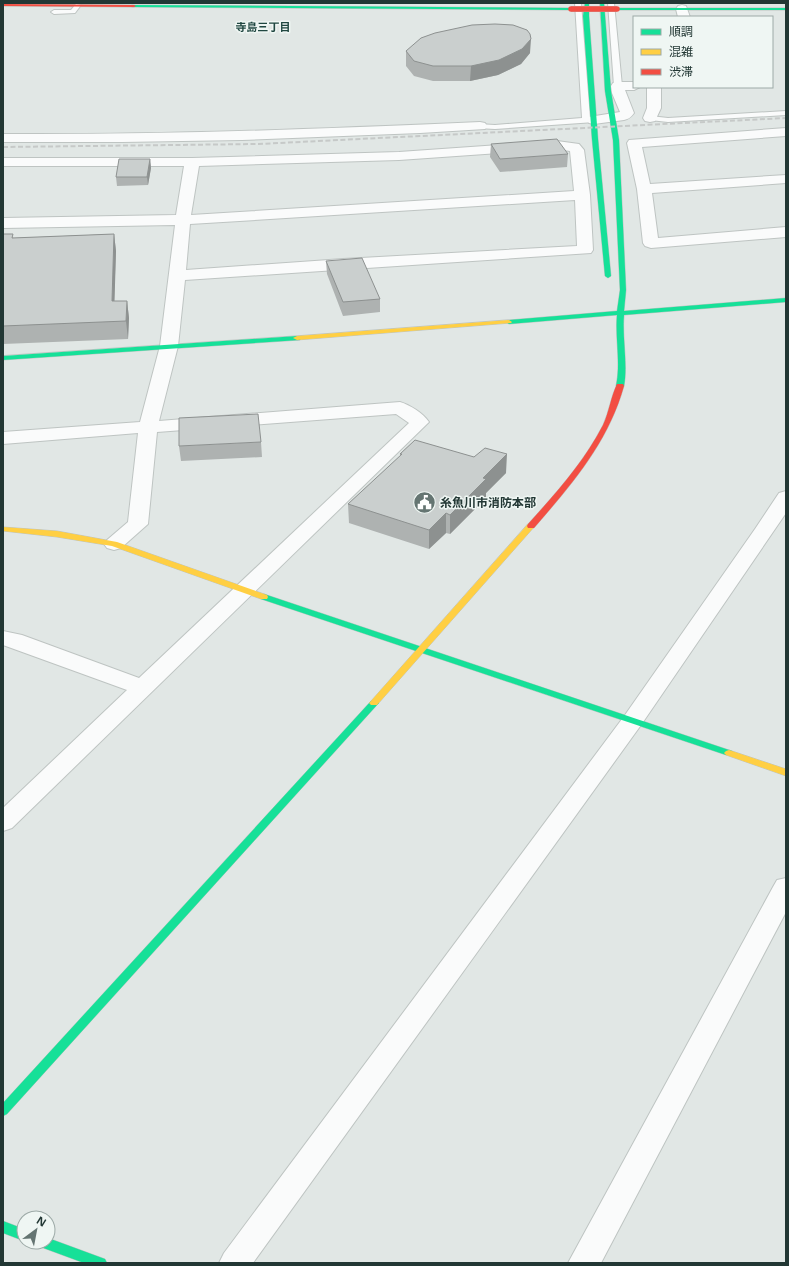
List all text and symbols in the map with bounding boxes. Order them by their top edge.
legend [633,16,773,88]
district label: 寺島三丁目 [236,19,291,34]
text: 順調 [669,23,693,40]
text: 混雑 [669,43,693,60]
text: 渋滞 [669,63,693,80]
public building icon: 糸魚川市消防本部 [412,490,438,516]
place label: 糸魚川市消防本部 [440,494,536,511]
north arrow [16,1210,56,1250]
text: N [34,1212,49,1230]

